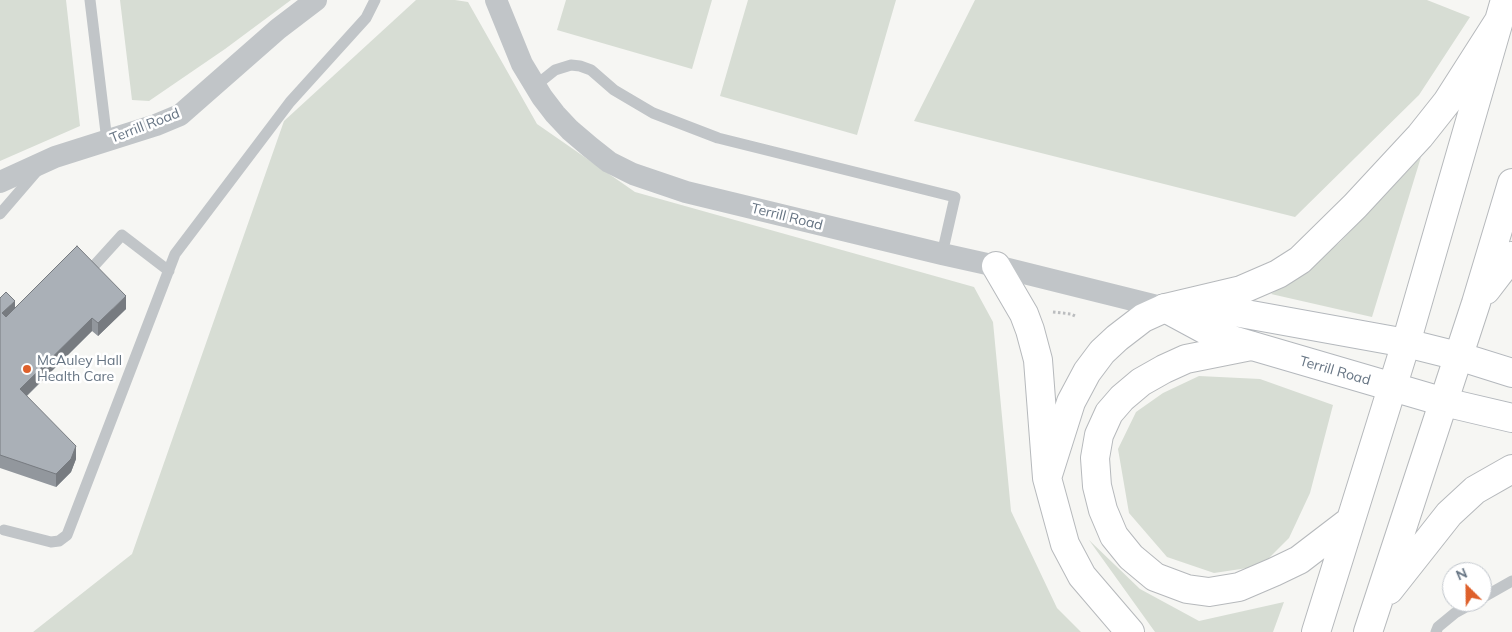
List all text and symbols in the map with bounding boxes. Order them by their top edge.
street label: Terrill Road [108,105,182,147]
street label: Terrill Road [749,200,825,234]
place label: McAuley Hall Health Care [37,353,122,386]
street label: Terrill Road [1298,353,1372,389]
marker: McAuley Hall Health Care [21,363,33,375]
north arrow [1442,562,1492,612]
text: N [1453,564,1470,584]

